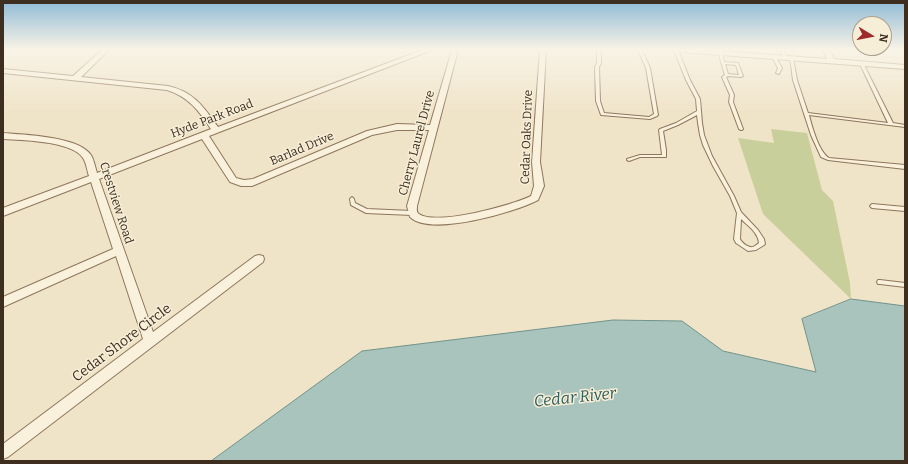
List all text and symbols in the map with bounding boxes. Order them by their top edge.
north arrow [852,16,892,56]
text: N [876,33,890,43]
street label: Cherry Laurel Drive [396,89,438,197]
street label: Cedar Oaks Drive [518,89,536,185]
street label: Hyde Park Road [169,97,255,141]
street label: Barlad Drive [268,129,336,169]
street label: Crestview Road [96,160,136,246]
street label: Cedar Shore Circle [69,300,175,386]
water label: Cedar River [533,384,617,412]

